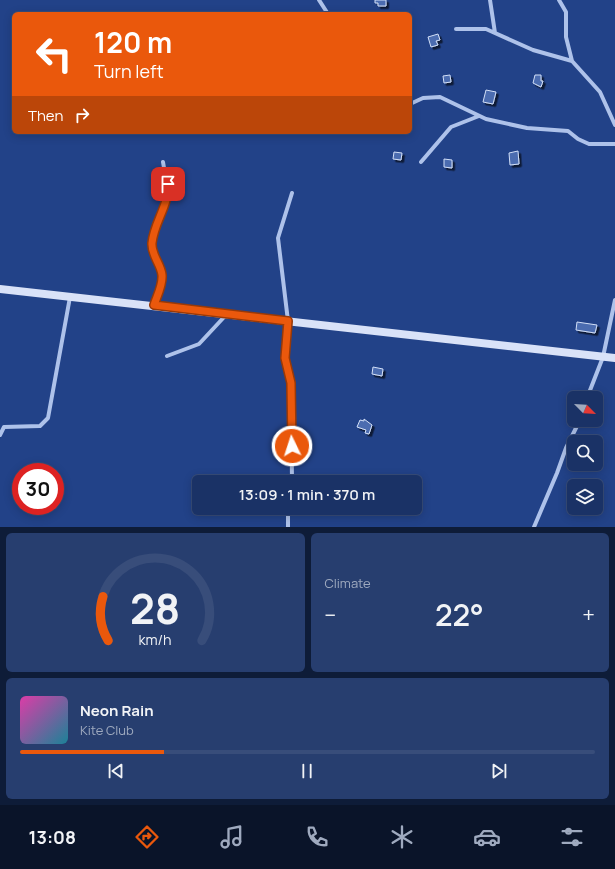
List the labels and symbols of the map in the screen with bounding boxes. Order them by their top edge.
pin [151,167,185,201]
north arrow [567,391,603,427]
position arrow [271,425,313,467]
speed limit sign: 30 [12,463,64,515]

